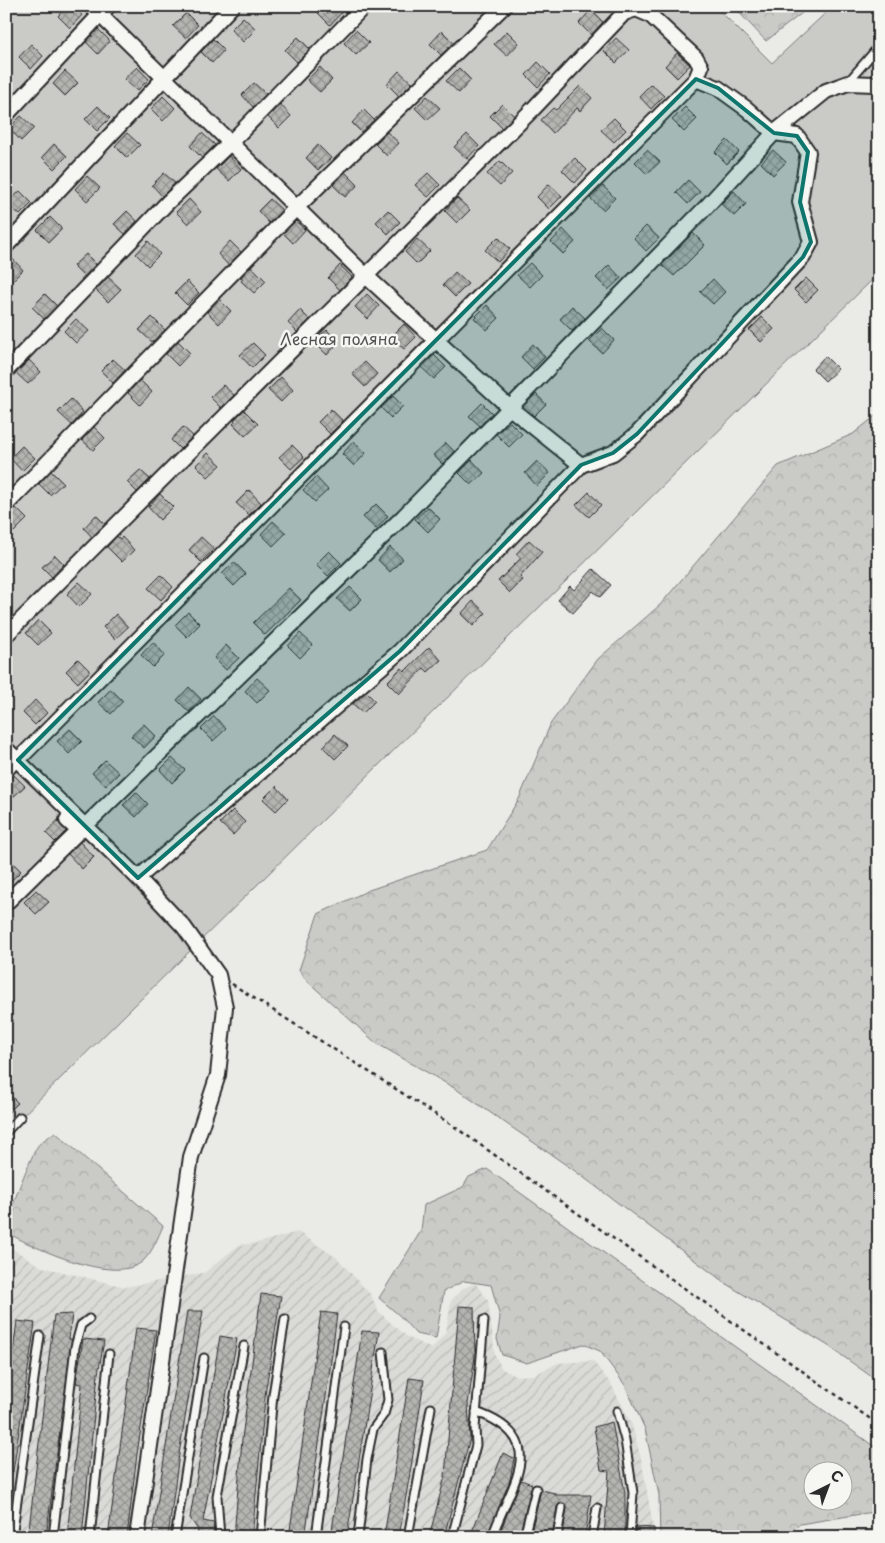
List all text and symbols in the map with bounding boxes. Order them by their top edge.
park label: Лесная поляна [280,326,398,350]
north arrow [802,1460,852,1510]
text: С [826,1465,848,1487]

